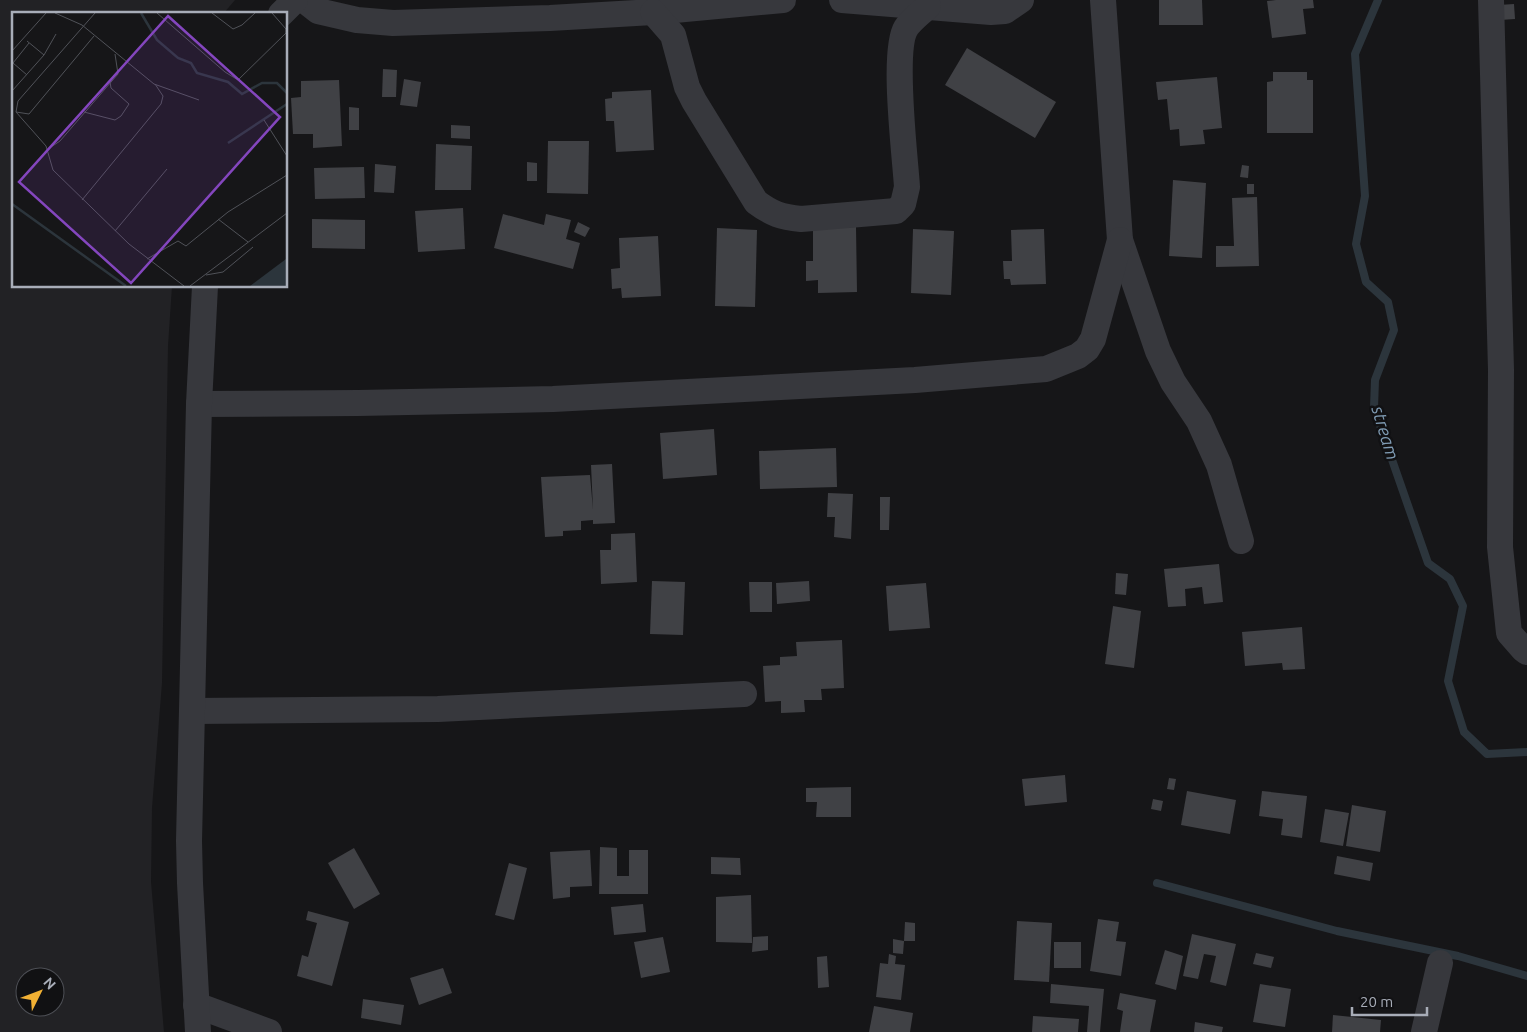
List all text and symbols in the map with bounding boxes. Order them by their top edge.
inset map [12,12,288,288]
water label: stream [1368,402,1404,462]
north arrow [15,967,65,1017]
text: N [40,974,59,993]
scale bar [1352,984,1427,1016]
text: 20 m [1360,993,1393,1010]

